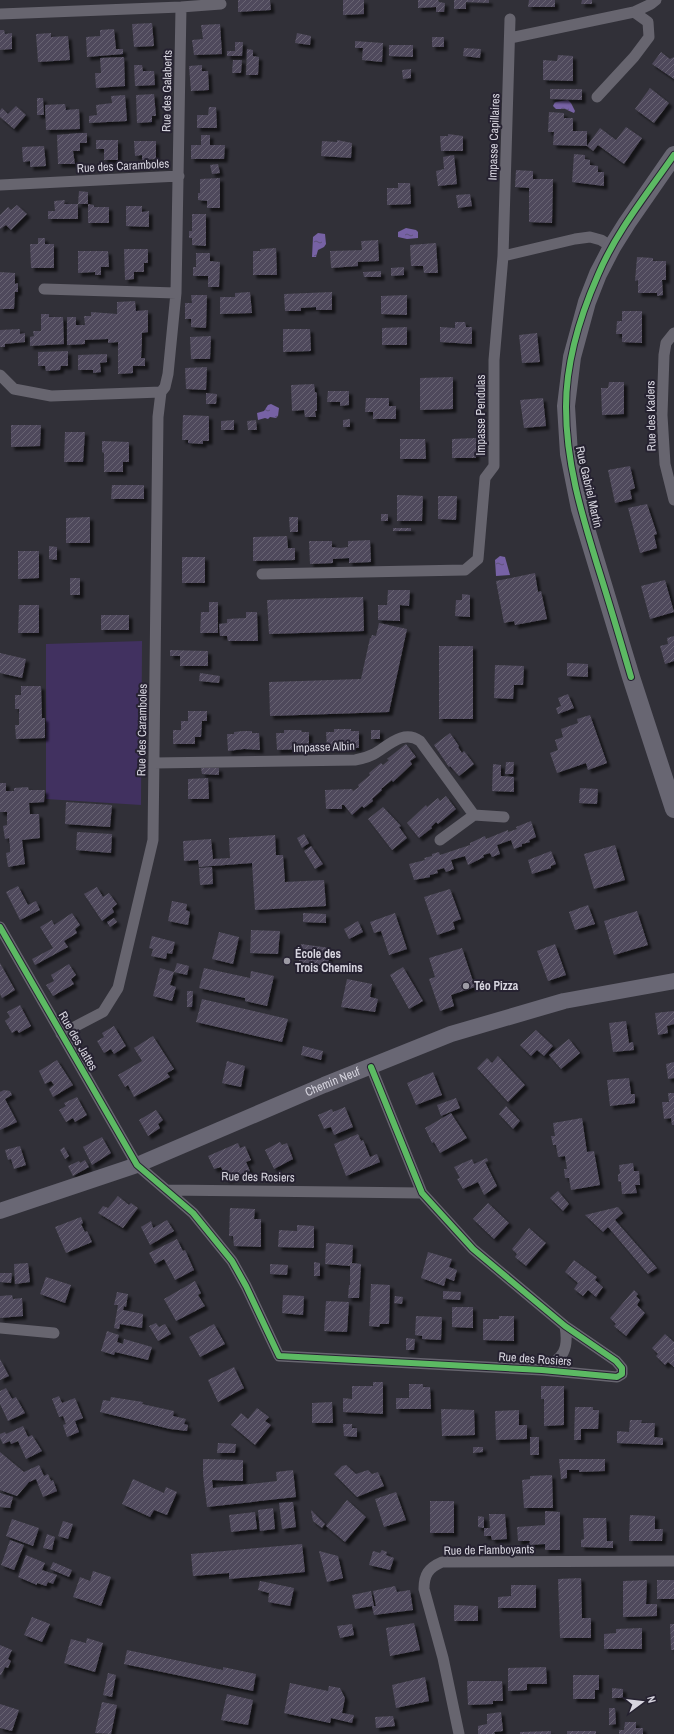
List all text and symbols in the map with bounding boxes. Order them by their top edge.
street label: Rue des Galaberts [158,50,176,132]
street label: Impasse Capillaires [484,93,504,181]
street label: Rue des Caramboles [76,156,170,176]
street label: Impasse Pendulas [473,374,489,455]
street label: Rue des Kaders [642,381,660,451]
street label: Rue Gabriel Martin [572,444,606,530]
street label: Rue des Caramboles [133,684,151,776]
street label: Impasse Albin [293,738,355,756]
place label: École des Trois Chemins [295,946,363,976]
marker: École des Trois Chemins [282,956,292,966]
place label: Téo Pizza [474,978,519,994]
marker: Téo Pizza [461,981,471,991]
street label: Rue des Jattes [55,1009,101,1073]
street label: Chemin Neuf [303,1063,363,1100]
street label: Rue des Rosiers [221,1168,295,1186]
street label: Rue des Rosiers [498,1348,572,1370]
street label: Rue de Flamboyants [443,1541,535,1559]
north arrow [622,1682,662,1722]
text: N [644,1694,659,1704]

